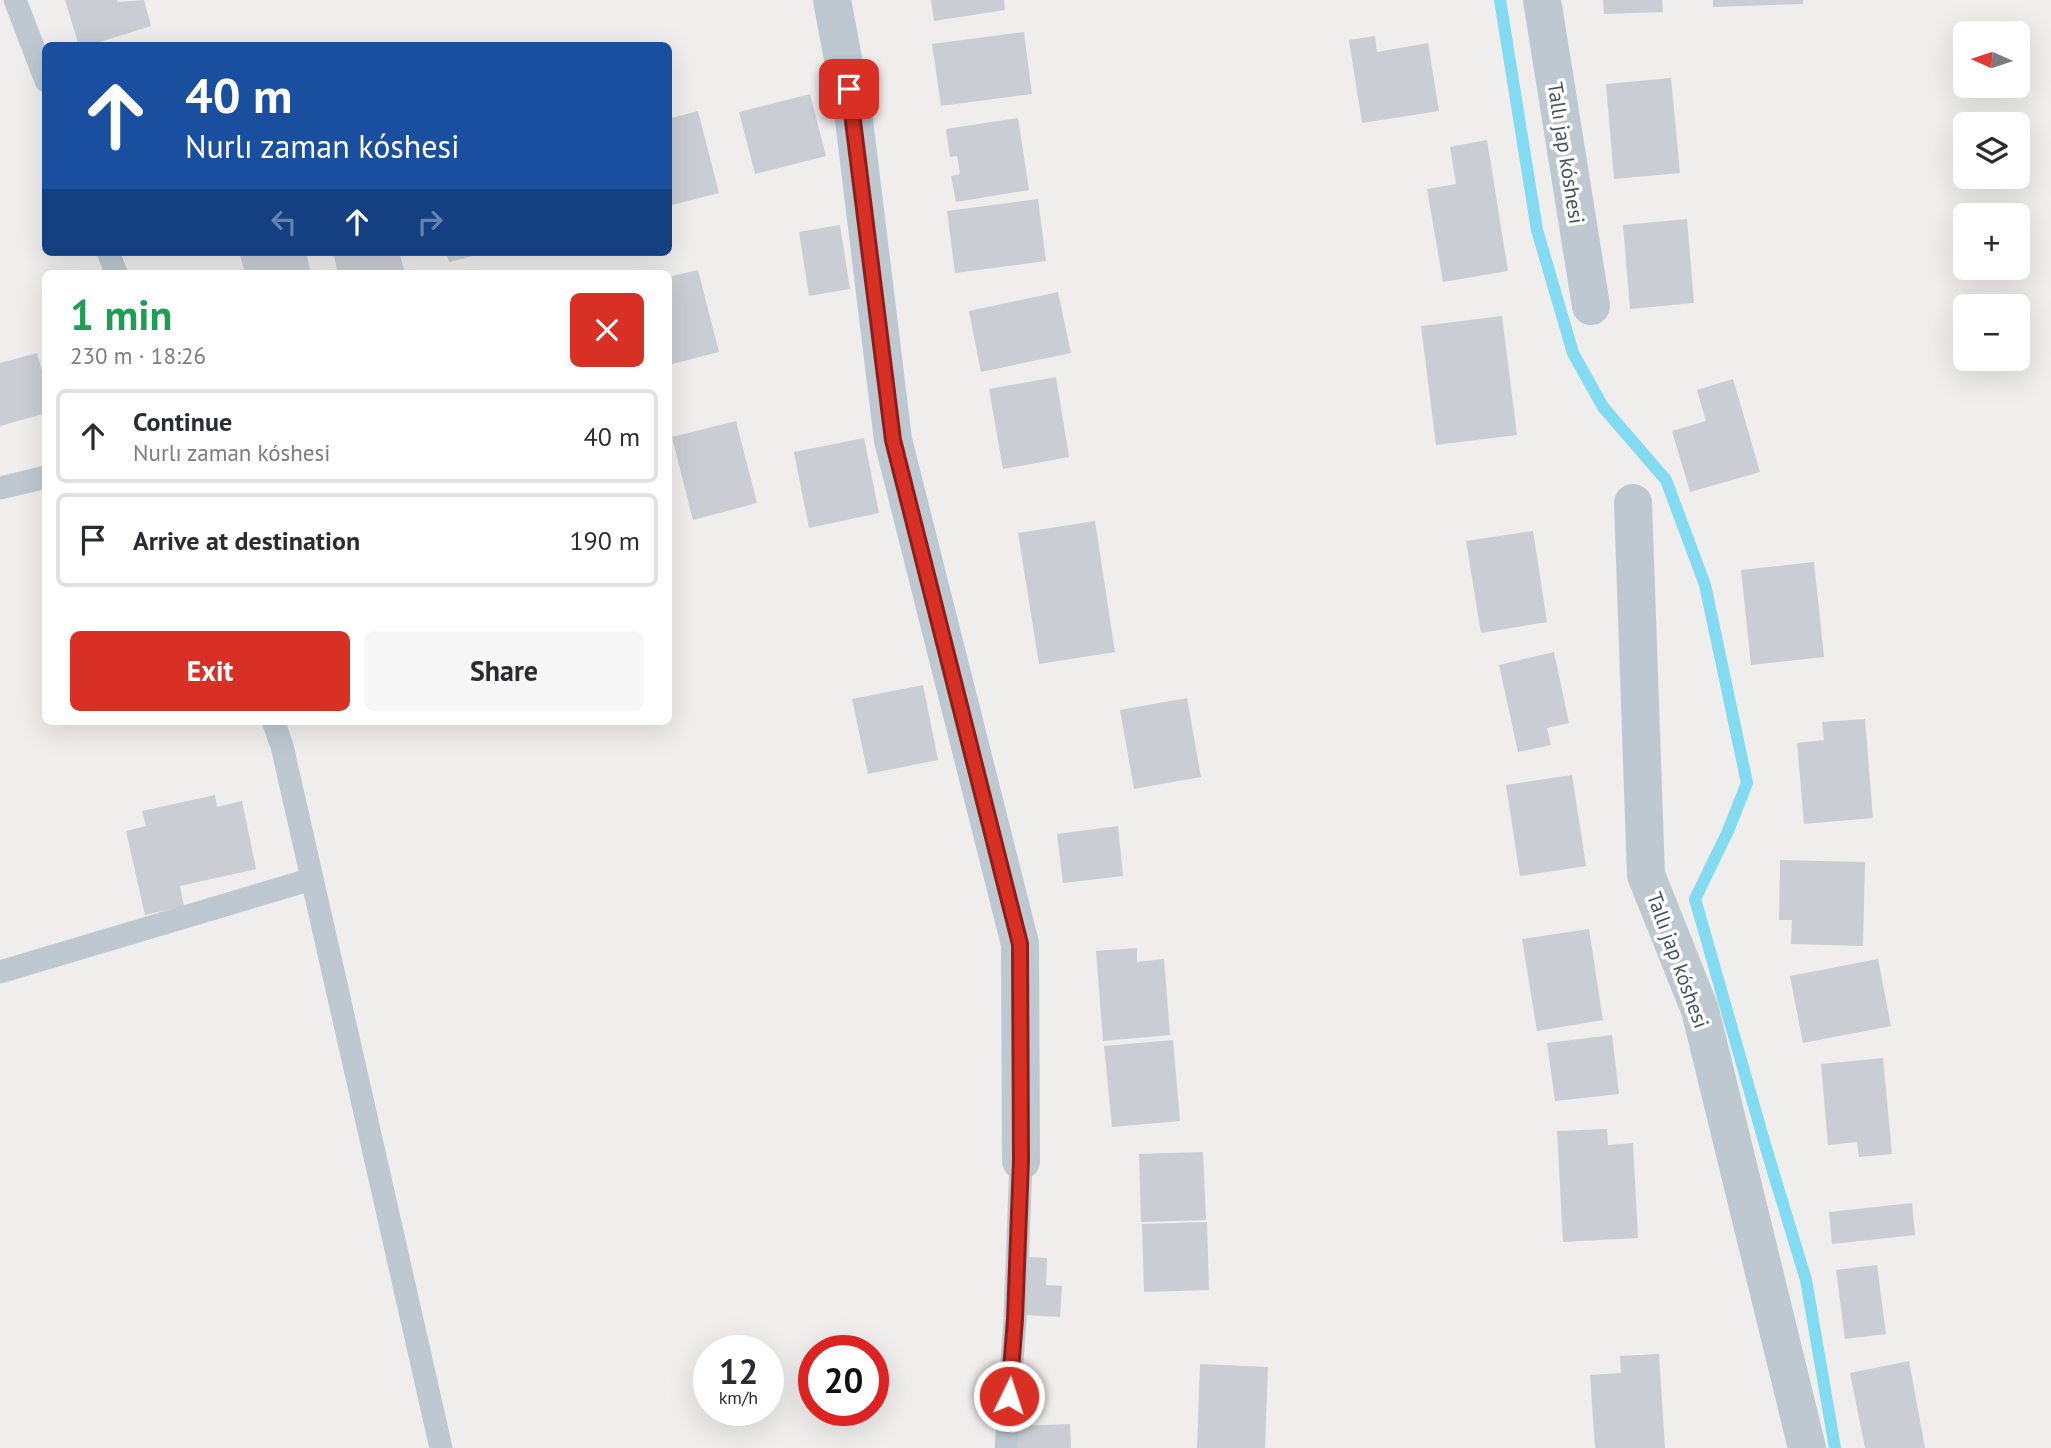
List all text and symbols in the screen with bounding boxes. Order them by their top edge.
north arrow [1953,21,2030,98]
map controls [1953,21,2030,371]
pin [819,59,879,119]
text: 40 m [185,63,292,127]
icon: ahead [70,70,161,161]
icon: arrive [830,70,868,108]
street label: Tallı jap kóshesi [1541,80,1591,226]
button: layers [1953,112,2030,189]
text: Nurlı zaman kóshesi [185,125,460,167]
icon: left [265,203,303,241]
icon: ahead [338,203,376,241]
icon: right [411,203,449,241]
button: + [1953,203,2030,280]
text: 1 min [70,287,172,342]
button: close [570,293,644,367]
button: − [1953,294,2030,371]
text: 230 m · 18:26 [70,341,206,370]
text: Continue [133,405,232,438]
icon: ahead [74,417,112,455]
text: 40 m [584,420,640,453]
text: Nurlı zaman kóshesi [133,438,330,467]
icon: arrive [74,521,112,559]
text: Arrive at destination [133,524,360,557]
text: 190 m [569,524,640,557]
button: Exit [70,631,350,711]
button: Share [364,631,644,711]
street label: Tallı jap kóshesi [1641,888,1715,1032]
speed limit sign: 20 [798,1335,889,1426]
text: 12 [719,1348,758,1394]
position arrow [972,1359,1046,1433]
text: km/h [719,1386,758,1409]

